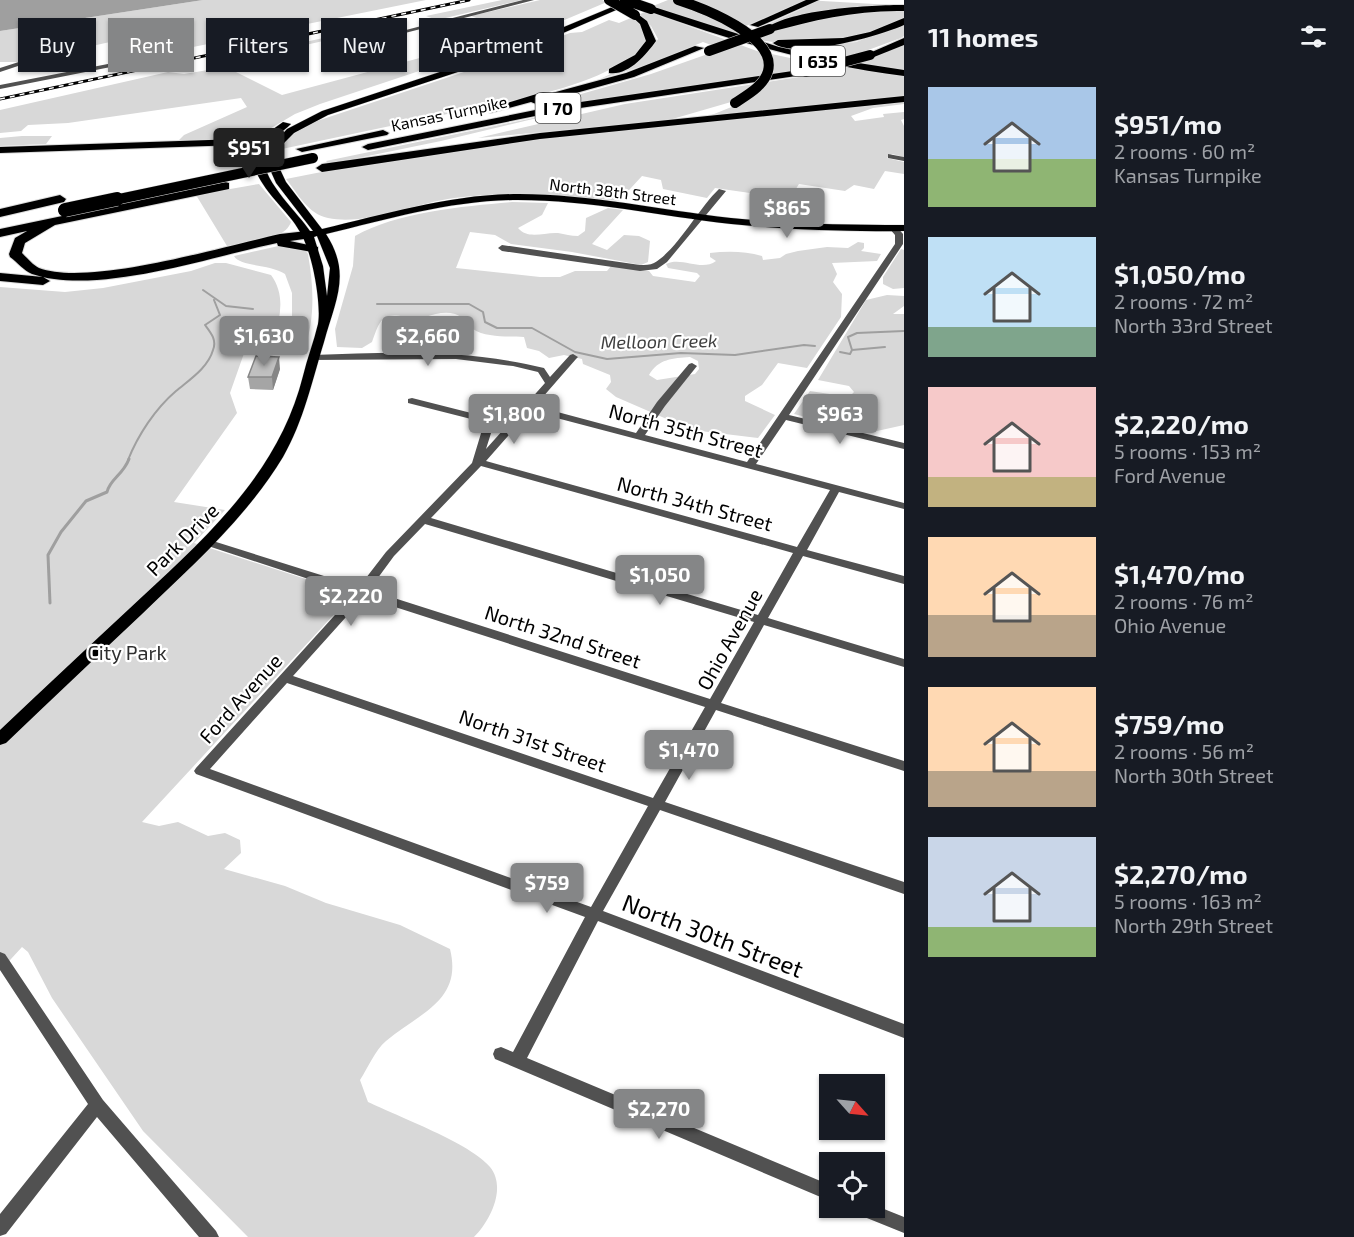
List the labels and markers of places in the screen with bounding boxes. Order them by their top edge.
pin: $951 [213,128,285,179]
pin: $865 [751,188,823,239]
pin: $1,630 [215,316,313,367]
pin: $2,660 [379,316,477,367]
pin: $1,800 [465,394,563,445]
pin: $963 [804,394,876,445]
pin: $1,050 [611,555,709,606]
pin: $2,220 [302,576,400,627]
pin: $1,470 [640,730,738,781]
pin: $759 [511,863,583,914]
pin: $2,270 [610,1089,708,1140]

